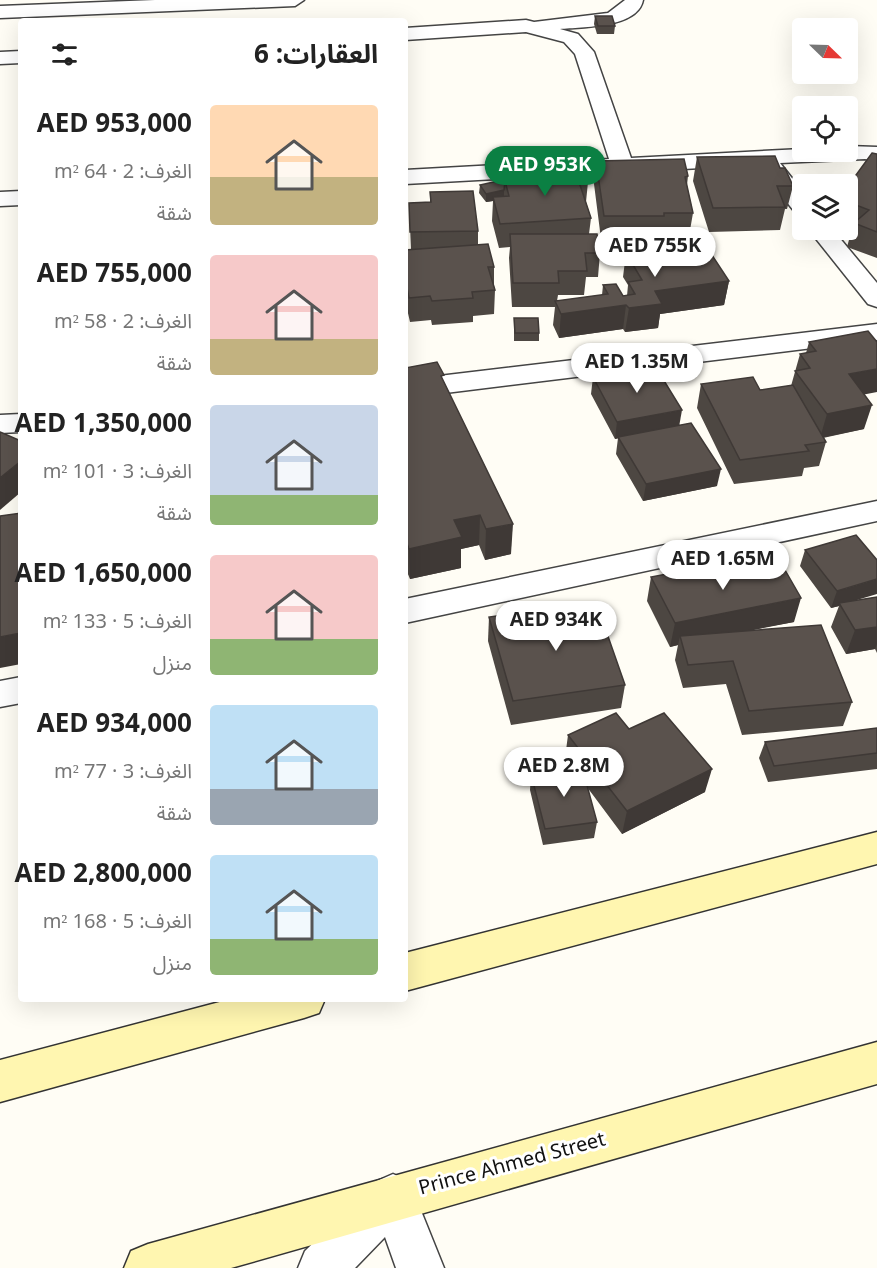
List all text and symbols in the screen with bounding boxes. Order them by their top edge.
north arrow [792,18,858,84]
map controls [792,18,858,240]
text: العقارات: 6 [254,27,378,82]
icon: filters [48,38,81,71]
text: AED 953,000 [37,96,192,151]
button: locate [792,96,858,162]
icon: home [258,129,330,201]
text: AED 953K [499,144,591,186]
pin: AED 953K [483,146,607,197]
text: الغرف: 2 · 64 m² [54,151,192,193]
button: layers [792,174,858,240]
text: شقة [157,193,192,235]
text: AED 755K [609,225,701,267]
pin: AED 755K [593,227,717,278]
text: AED 755,000 [37,246,192,301]
icon: home [258,279,330,351]
text: الغرف: 2 · 58 m² [54,301,192,343]
text: AED 1.35M [585,341,689,383]
text: شقة [157,343,192,385]
pin: AED 1.35M [568,343,706,394]
text: AED 1,350,000 [15,396,192,451]
icon: home [258,429,330,501]
text: الغرف: 3 · 101 m² [43,451,192,493]
text: شقة [157,493,192,535]
text: AED 1.65M [671,538,775,580]
pin: AED 1.65M [654,540,792,591]
text: AED 1,650,000 [15,546,192,601]
icon: home [258,579,330,651]
text: AED 934K [510,599,602,641]
text: الغرف: 5 · 133 m² [43,601,192,643]
pin: AED 934K [494,601,618,652]
text: منزل [153,643,192,685]
text: AED 934,000 [37,696,192,751]
icon: home [258,729,330,801]
text: AED 2.8M [518,745,610,787]
pin: AED 2.8M [502,747,626,798]
text: الغرف: 3 · 77 m² [54,751,192,793]
text: شقة [157,793,192,835]
text: AED 2,800,000 [15,846,192,901]
icon: home [258,879,330,951]
text: الغرف: 5 · 168 m² [43,901,192,943]
text: منزل [153,943,192,985]
street label: Prince Ahmed Street [414,1119,610,1209]

